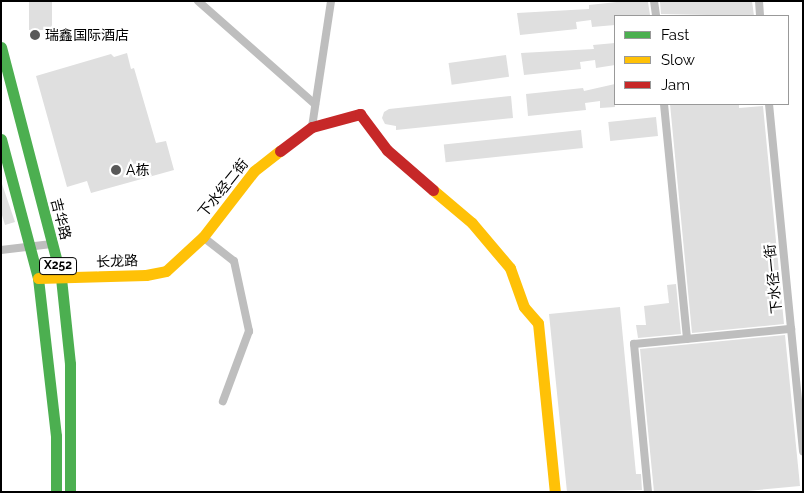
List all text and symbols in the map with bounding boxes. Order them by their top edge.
legend [614,15,789,105]
text: Fast [661,26,689,44]
place label: 瑞鑫国际酒店 [45,27,129,43]
marker: 瑞鑫国际酒店 [29,29,41,41]
text: Slow [661,51,695,69]
text: Jam [661,76,690,94]
street label: 下水经二街 [194,156,252,220]
place label: A栋 [126,162,149,178]
marker: A栋 [110,164,122,176]
street label: 吉华路 [48,197,74,241]
street label: 下水径一街 [761,243,785,315]
street label: 长龙路 [96,252,138,270]
road number: X252 [38,256,78,276]

